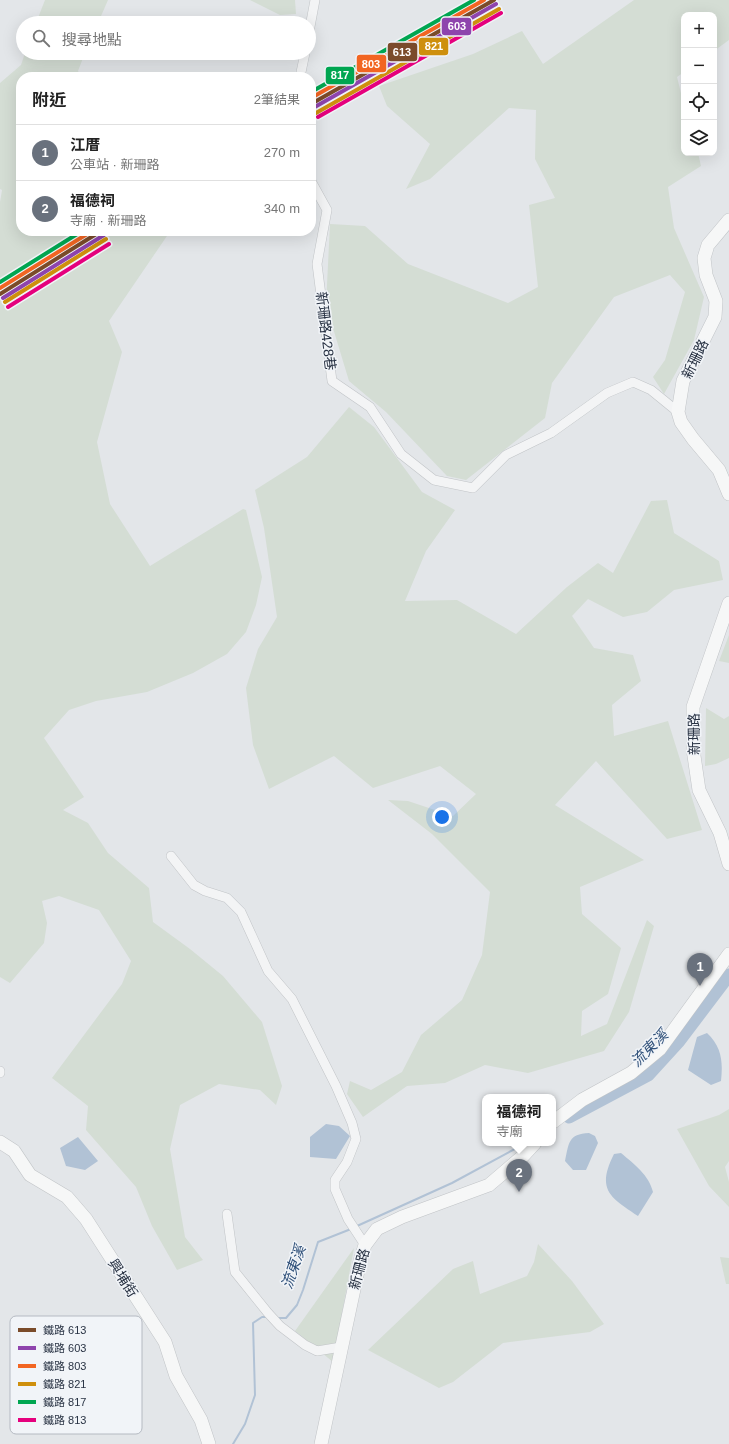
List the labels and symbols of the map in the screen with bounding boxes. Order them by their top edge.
line badge: 603 [441,17,472,36]
text: 603 [448,20,466,32]
line badge: 821 [418,37,449,56]
text: 821 [425,40,443,52]
line badge: 613 [387,42,418,62]
text: 613 [393,46,411,58]
line badge: 803 [356,54,387,73]
text: 803 [362,58,380,70]
line badge: 817 [325,66,355,85]
text: 817 [331,69,349,81]
street label: 新珊路428巷 [313,291,339,371]
street label: 新珊路 [679,337,711,381]
street label: 新珊路 [686,713,702,755]
your location [432,807,452,827]
pin: 1 [687,953,713,986]
water label: 流東溪 [627,1025,672,1070]
pin: 2 [506,1159,532,1192]
water label: 流東溪 [278,1241,309,1291]
street label: 新珊路 [346,1247,372,1291]
street label: 興埔街 [105,1256,141,1300]
legend [10,1316,142,1434]
text: 鐵路 613 [43,1324,86,1336]
text: 鐵路 603 [43,1342,86,1354]
text: 鐵路 803 [43,1360,86,1372]
text: 鐵路 821 [43,1378,86,1390]
text: 鐵路 817 [43,1396,86,1408]
text: 鐵路 813 [43,1414,86,1426]

